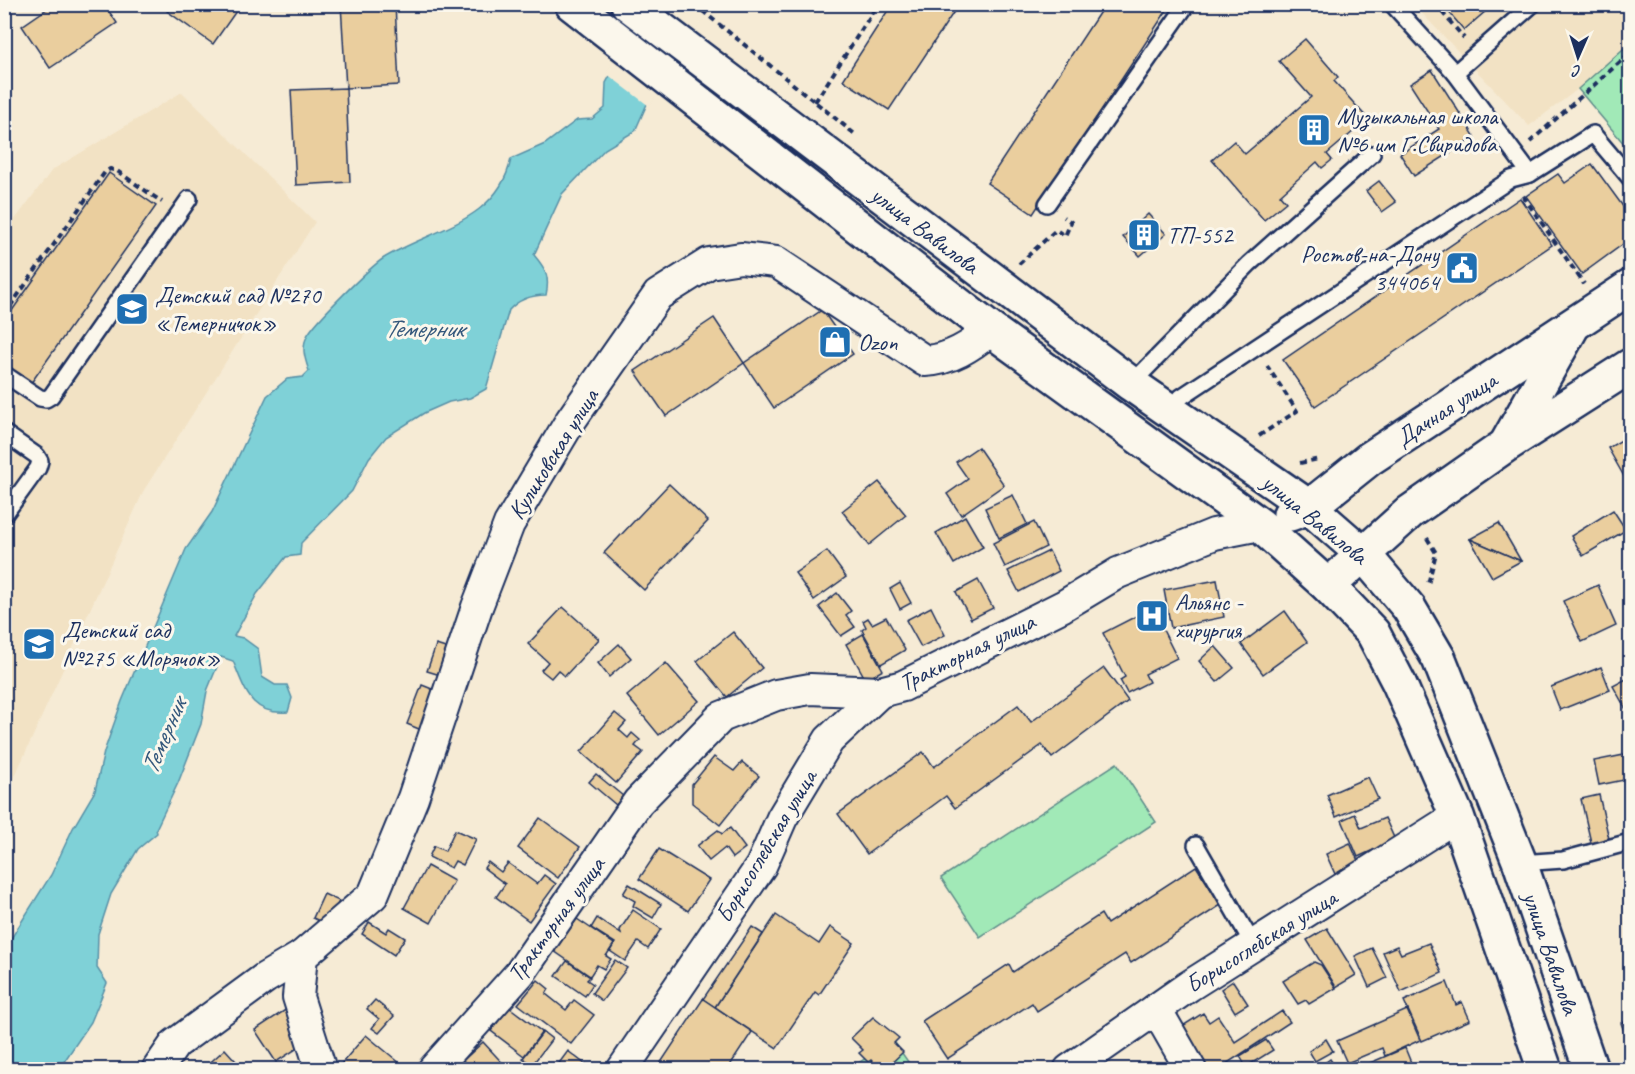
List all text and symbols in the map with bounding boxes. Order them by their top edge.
north arrow [1548,27,1608,87]
text: С [1571,61,1582,81]
place label: Музыкальная школа №6 им Г.Свиридова [1337,101,1499,159]
building icon: Музыкальная школа №6 им Г.Свиридова [1296,112,1332,148]
street label: улица Вавилова [863,178,986,281]
building icon: ТП-552 [1126,217,1162,253]
place label: ТП-552 [1167,220,1235,250]
place label: Ростов-на-Дону 344064 [1301,239,1441,297]
public building icon: Ростов-на-Дону 344064 [1444,250,1480,286]
place label: Детский сад №270 «Темерничок» [155,280,323,338]
school or university icon: Детский сад №270 «Темерничок» [114,291,150,327]
water label: Темерник [385,312,468,345]
shop icon: Ozon [817,324,853,360]
place label: Ozon [858,327,898,357]
street label: Дачная улица [1390,364,1504,453]
street label: Куликовская улица [501,382,606,525]
street label: улица Вавилова [1254,466,1375,572]
place label: Альянс - хирургия [1175,587,1244,645]
hospital icon: Альянс - хирургия [1134,598,1170,634]
street label: Тракторная улица [894,606,1041,698]
place label: Детский сад №275 «Морячок» [62,615,221,673]
school or university icon: Детский сад №275 «Морячок» [21,626,57,662]
water label: Темерник [133,689,196,779]
street label: Борисоглебская улица [709,762,824,928]
street label: Тракторная улица [501,849,612,987]
street label: Борисоглебская улица [1180,881,1344,1000]
street label: улица Вавилова [1515,886,1586,1020]

